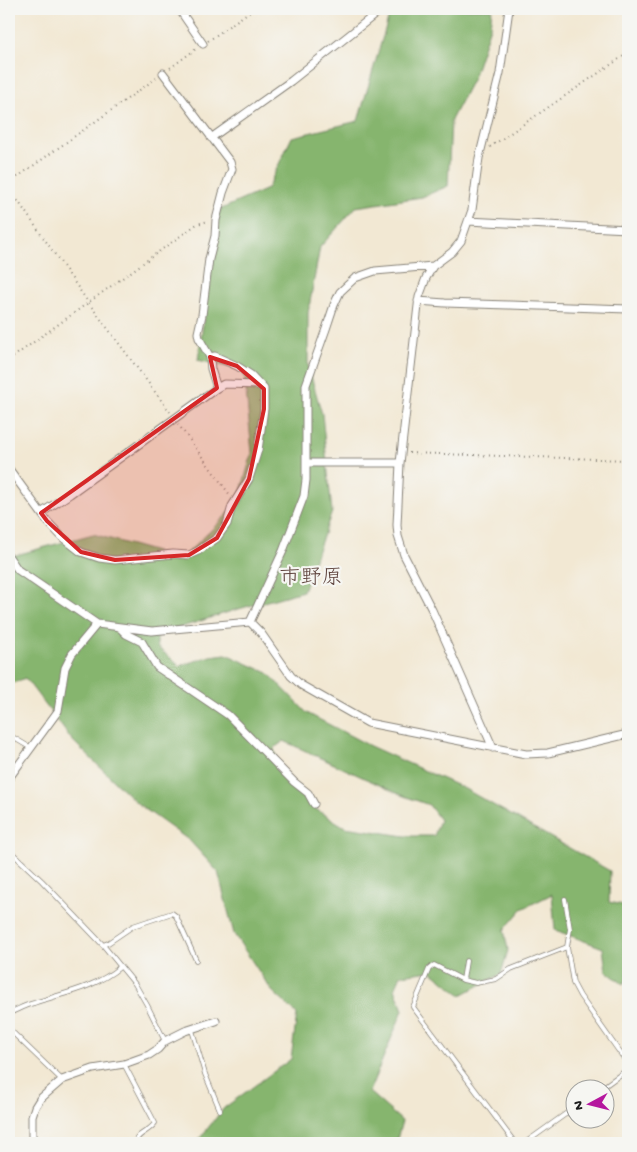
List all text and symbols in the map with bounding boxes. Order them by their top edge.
district label: 市野原 [280,566,343,592]
north arrow [564,1080,614,1130]
text: N [571,1100,589,1111]

